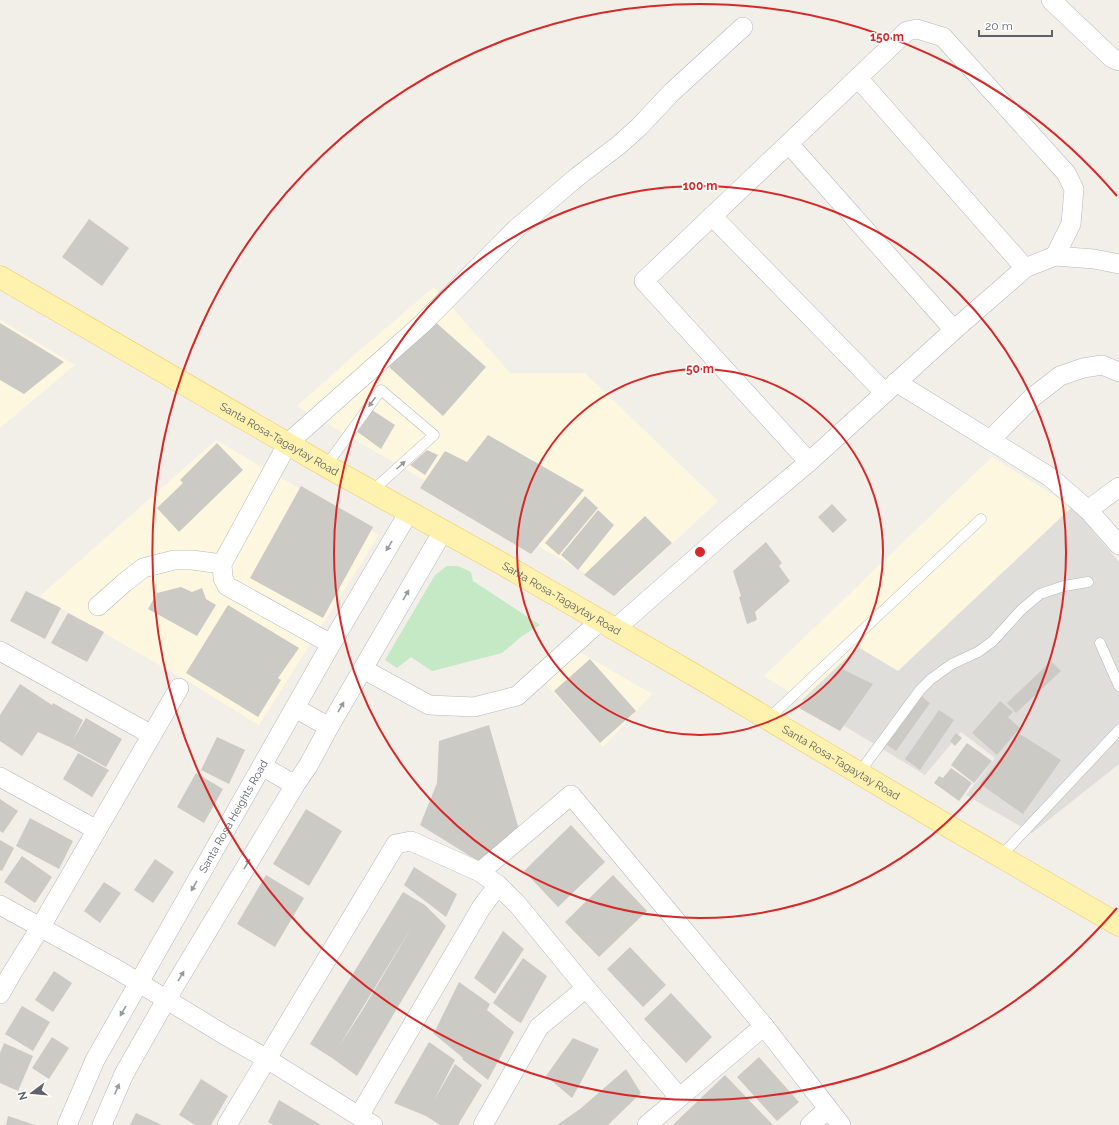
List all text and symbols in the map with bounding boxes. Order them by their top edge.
scale bar [979,12,1052,38]
text: 20 m [985,19,1013,33]
text: 150 m [870,30,904,44]
text: 100 m [683,179,717,193]
text: 50 m [686,362,714,376]
one-way arrow [368,397,376,407]
street label: Santa Rosa-Tagaytay Road [218,400,341,479]
one-way arrow [396,460,406,470]
one-way arrow [386,540,393,551]
centre of rings [693,545,707,559]
street label: Santa Rosa-Tagaytay Road [500,559,623,638]
one-way arrow [402,589,409,601]
one-way arrow [337,701,344,713]
street label: Santa Rosa-Tagaytay Road [779,723,902,803]
street label: Santa Rosa Heights Road [197,758,271,875]
one-way arrow [244,858,251,870]
one-way arrow [191,880,198,892]
one-way arrow [177,970,184,982]
one-way arrow [120,1005,127,1017]
north arrow [12,1073,52,1113]
one-way arrow [115,1083,121,1095]
text: N [15,1090,30,1101]

